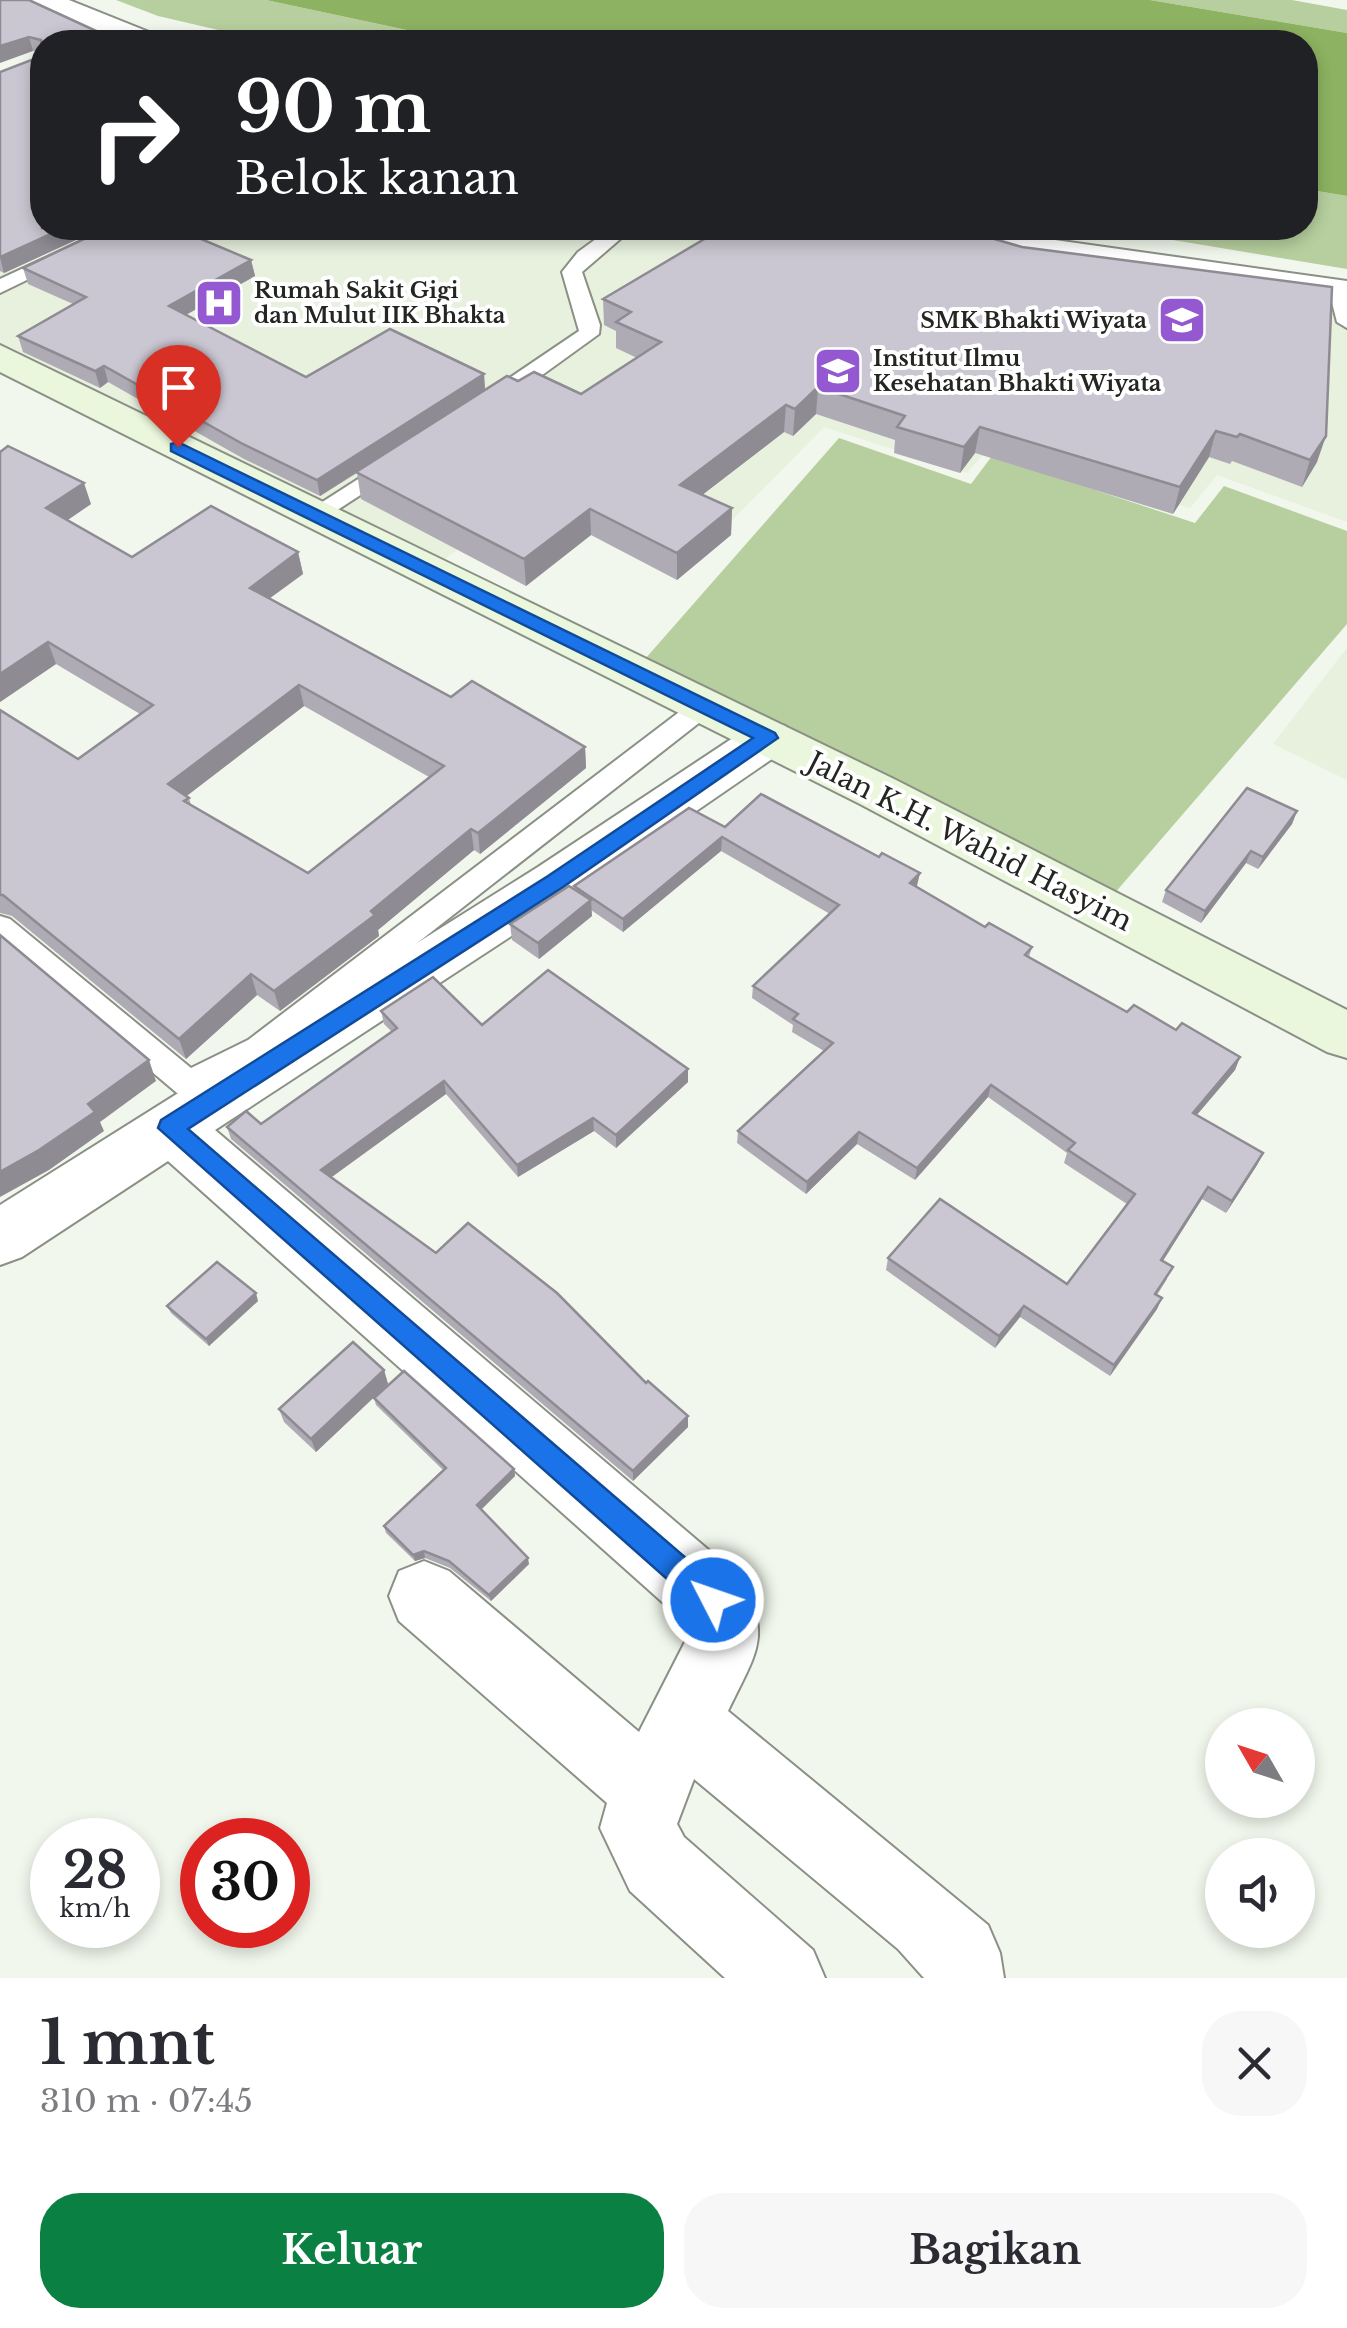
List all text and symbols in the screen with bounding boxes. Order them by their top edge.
text: 90 m [235,64,431,151]
icon: right [70,70,200,200]
text: Belok kanan [235,150,519,206]
hospital icon: Rumah Sakit Gigi dan Mulut IIK Bhakta [193,277,245,329]
place label: Rumah Sakit Gigi dan Mulut IIK Bhakta [254,277,506,329]
school or university icon: SMK Bhakti Wiyata [1156,294,1208,346]
place label: SMK Bhakti Wiyata [920,307,1147,334]
pin [136,345,221,448]
school or university icon: Institut Ilmu Kesehatan Bhakti Wiyata [812,345,864,397]
place label: Institut Ilmu Kesehatan Bhakti Wiyata [873,345,1162,397]
icon: arrive [151,360,206,415]
street label: Jalan K.H. Wahid Hasyim [798,742,1138,939]
position arrow [661,1548,765,1652]
north arrow [1205,1708,1315,1818]
map controls [1205,1708,1315,1948]
speed limit sign: 30 [180,1818,310,1948]
button: sound [1205,1838,1315,1948]
text: 28 [63,1839,127,1902]
text: km/h [60,1893,130,1924]
text: 1 mnt [40,2006,215,2080]
button: close [1202,2011,1307,2116]
text: 310 m · 07:45 [40,2081,253,2121]
button: Keluar [40,2193,664,2308]
button: Bagikan [684,2193,1307,2308]

